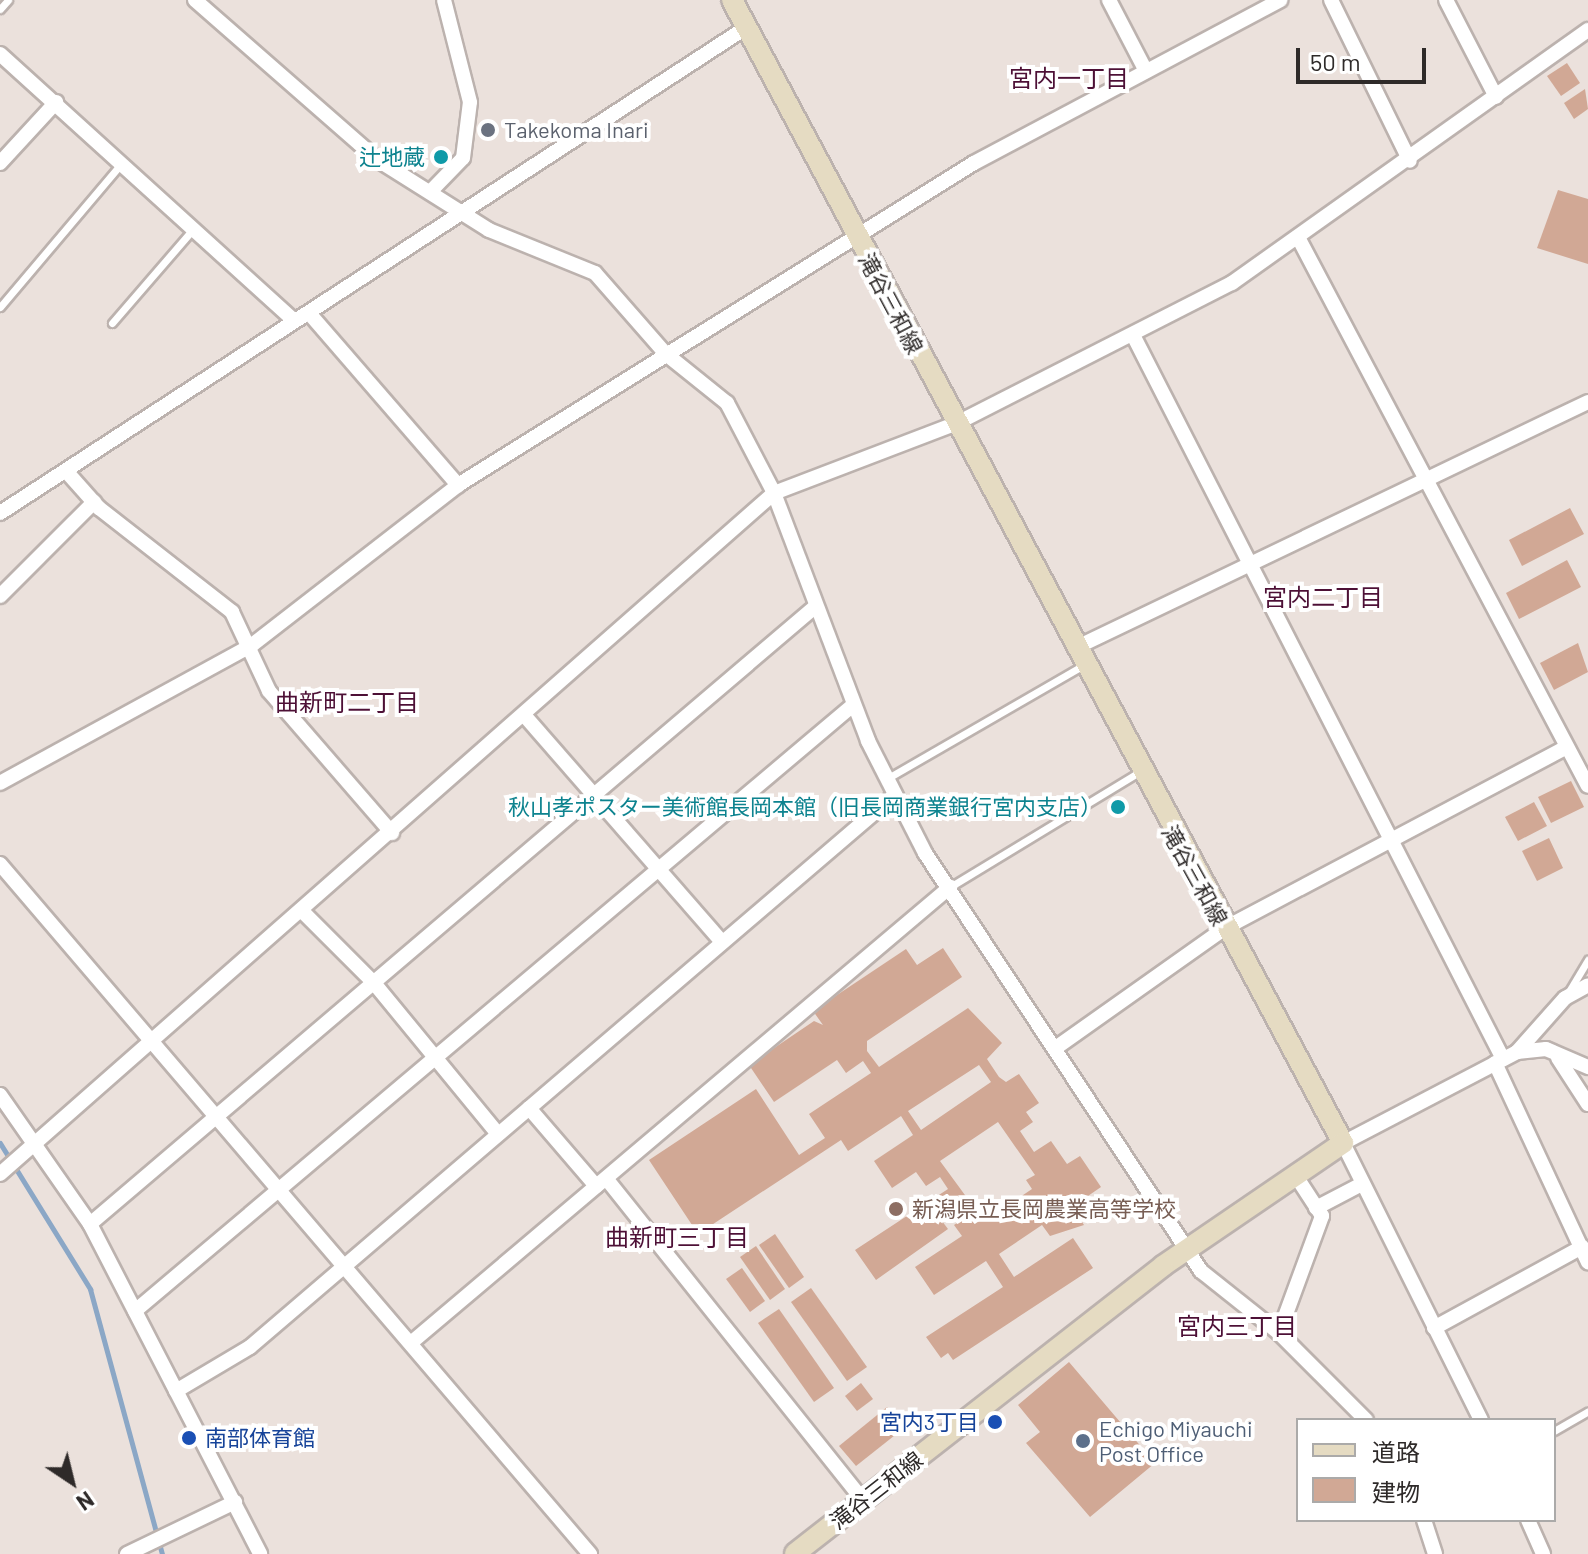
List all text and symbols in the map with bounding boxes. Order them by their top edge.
scale bar [1300,32,1430,82]
text: 50 m [1310,47,1361,76]
district label: 宮内一丁目 [1009,64,1129,92]
place label: Takekoma Inari [504,117,649,143]
marker: Takekoma Inari [479,121,497,139]
place label: 辻地蔵 [359,144,425,170]
marker: 辻地蔵 [432,148,450,166]
street label: 滝谷三和線 [854,248,928,358]
district label: 宮内二丁目 [1263,583,1383,611]
district label: 曲新町二丁目 [275,688,419,716]
place label: 秋山孝ポスター美術館長岡本館（旧長岡商業銀行宮内支店） [508,794,1102,820]
marker: 秋山孝ポスター美術館長岡本館（旧長岡商業銀行宮内支店） [1109,798,1127,816]
street label: 滝谷三和線 [1157,820,1233,930]
place label: 新潟県立長岡農業高等学校 [912,1196,1176,1222]
marker: 新潟県立長岡農業高等学校 [887,1200,905,1218]
district label: 曲新町三丁目 [605,1223,749,1251]
district label: 宮内三丁目 [1177,1312,1297,1340]
place label: 宮内3丁目 [880,1409,979,1435]
marker: 宮内3丁目 [986,1413,1004,1431]
place label: Echigo Miyauchi Post Office [1099,1415,1253,1466]
legend [1296,1418,1556,1522]
place label: 南部体育館 [205,1425,315,1451]
marker: 南部体育館 [180,1429,198,1447]
marker: Echigo Miyauchi Post Office [1074,1432,1092,1450]
text: 道路 [1372,1437,1420,1466]
north arrow [32,1442,112,1522]
street label: 滝谷三和線 [825,1446,927,1534]
text: 建物 [1372,1477,1420,1506]
text: N [72,1487,99,1517]

